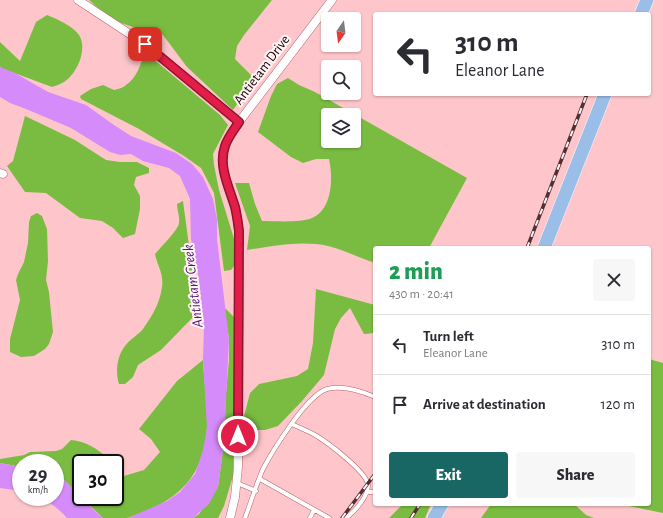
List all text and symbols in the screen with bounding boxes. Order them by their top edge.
north arrow [321,12,361,52]
map controls [321,12,361,148]
pin [128,27,162,61]
icon: left [389,28,441,80]
text: 310 m [455,29,519,57]
icon: arrive [134,33,156,55]
street label: Antietam Drive [231,33,293,107]
button: search [321,60,361,100]
text: Eleanor Lane [455,62,544,80]
button: layers [321,108,361,148]
water label: Antietam Creek [180,243,206,329]
button: close [593,259,635,301]
text: 2 min [389,260,443,284]
text: 430 m · 20:41 [389,288,454,301]
text: Turn left [423,329,474,344]
icon: left [389,334,411,356]
text: 310 m [601,337,635,352]
text: Eleanor Lane [423,347,488,360]
icon: arrive [389,394,411,416]
text: Arrive at destination [423,397,546,412]
text: 120 m [601,397,635,412]
position arrow [217,415,259,457]
button: Exit [389,452,508,498]
button: Share [516,452,635,498]
speed limit sign: 30 [72,454,124,506]
text: 29 [28,465,48,485]
text: km/h [28,485,48,495]

